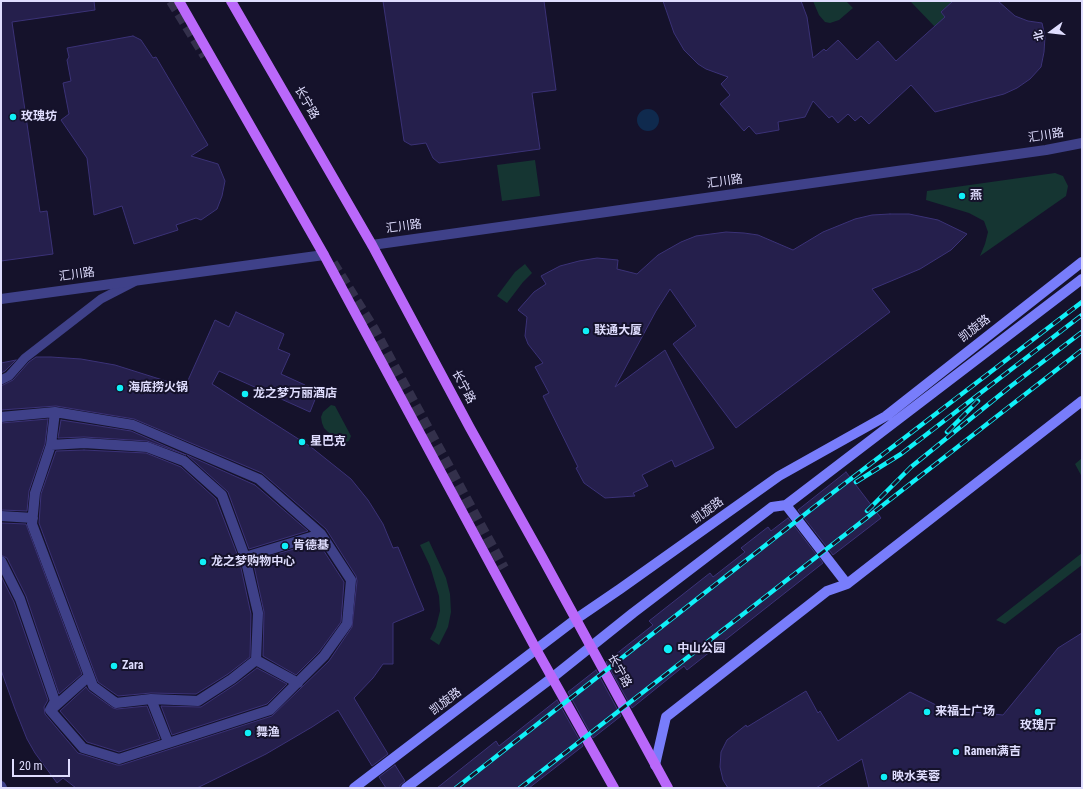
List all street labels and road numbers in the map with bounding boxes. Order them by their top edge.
street label: 长宁路 [291,84,321,122]
street label: 汇川路 [1027,126,1065,146]
street label: 汇川路 [706,172,744,192]
street label: 汇川路 [385,217,423,237]
street label: 汇川路 [58,265,96,285]
street label: 凯旋路 [956,312,994,346]
street label: 长宁路 [448,368,478,406]
street label: 凯旋路 [689,495,727,527]
street label: 长宁路 [604,652,634,690]
street label: 凯旋路 [427,685,465,719]

